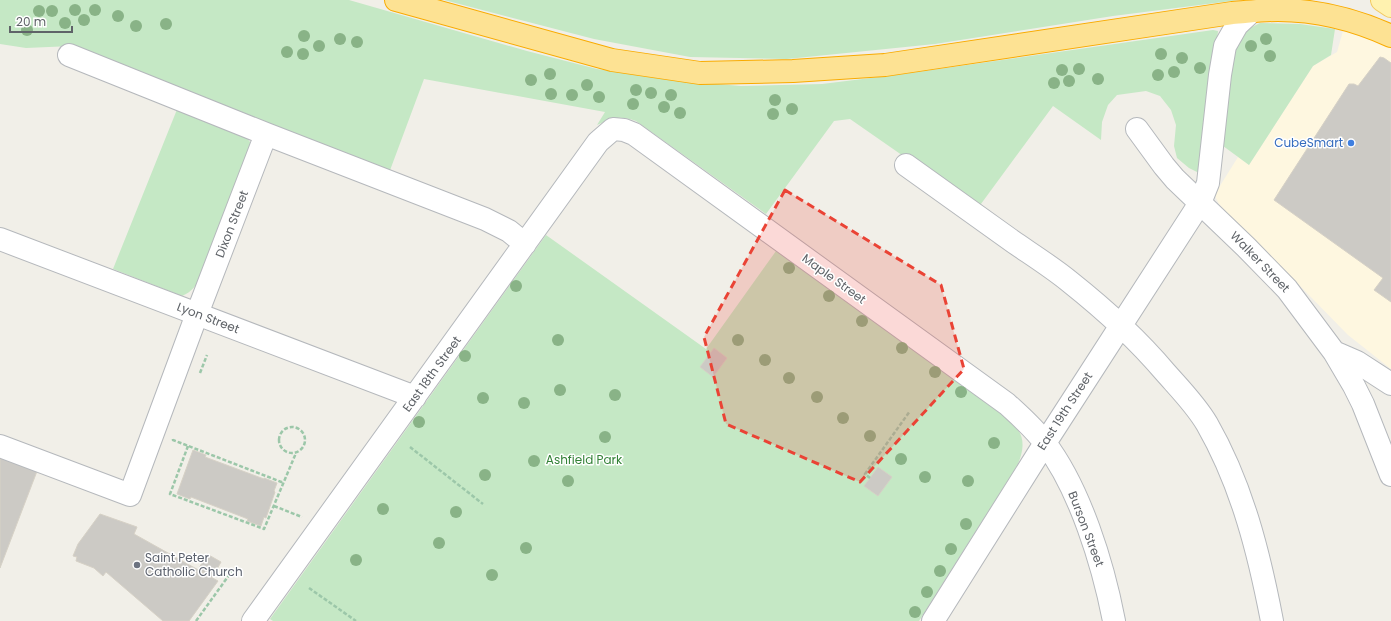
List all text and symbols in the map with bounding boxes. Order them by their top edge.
scale bar [10,8,72,34]
text: 20 m [16,13,46,30]
place label: CubeSmart [1274,134,1343,151]
marker: CubeSmart [1346,138,1356,148]
street label: Dixon Street [211,188,252,260]
street label: Walker Street [1227,227,1294,296]
street label: Maple Street [799,250,870,308]
street label: Lyon Street [174,298,242,337]
street label: East 18th Street [398,332,465,415]
street label: East 19th Street [1033,368,1096,453]
park label: Ashfield Park [546,451,623,468]
street label: Burson Street [1064,489,1109,569]
place label: Saint Peter Catholic Church [145,549,243,580]
marker: Saint Peter Catholic Church [132,560,142,570]

